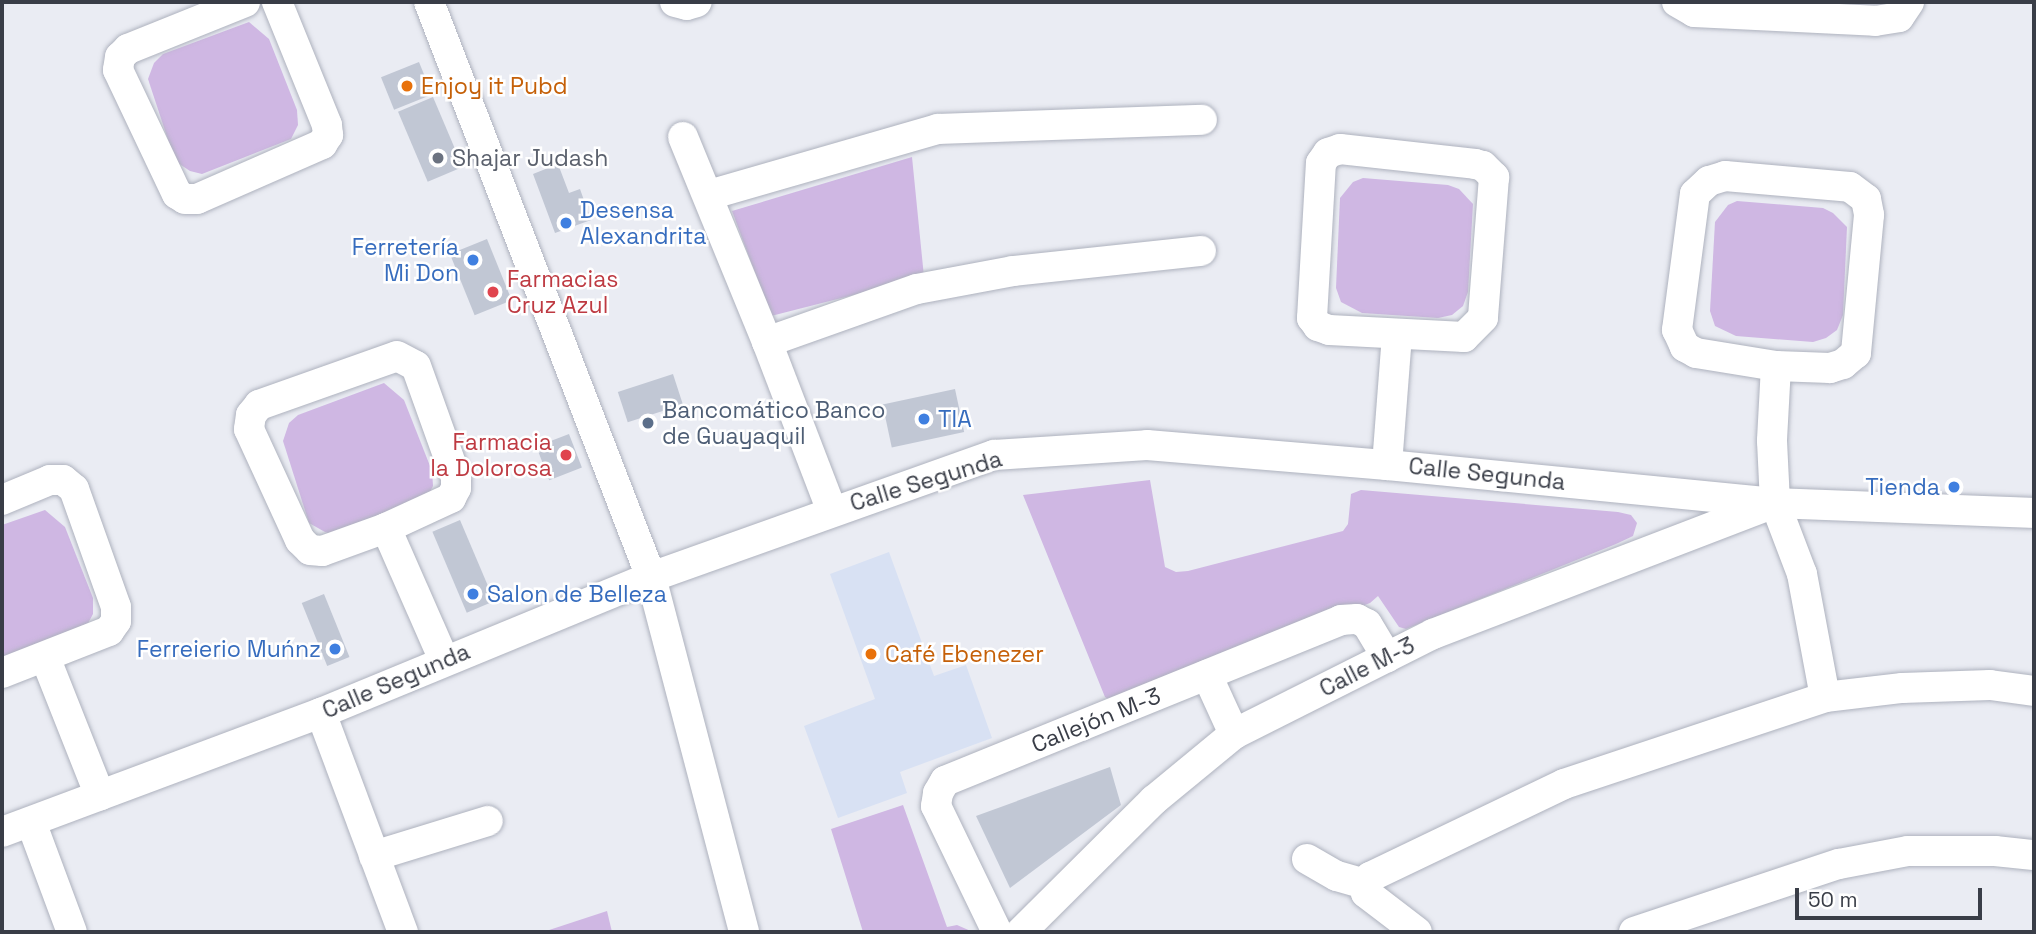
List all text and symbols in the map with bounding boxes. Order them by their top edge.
place label: Enjoy it Pubd [421,72,568,100]
marker: Enjoy it Pubd [399,78,415,94]
place label: Shajar Judash [452,144,608,172]
marker: Shajar Judash [430,150,446,166]
place label: Desensa Alexandrita [580,196,707,250]
marker: Desensa Alexandrita [558,215,574,231]
place label: Ferretería Mi Don [352,233,459,287]
marker: Ferretería Mi Don [465,252,481,268]
place label: Farmacias Cruz Azul [507,265,618,319]
marker: Farmacias Cruz Azul [485,284,501,300]
place label: Bancomático Banco de Guayaquil [662,396,885,450]
place label: TIA [938,405,972,433]
marker: TIA [916,411,932,427]
marker: Bancomático Banco de Guayaquil [640,415,656,431]
place label: Farmacia la Dolorosa [430,428,552,482]
street label: Calle Segunda [847,445,1005,517]
marker: Farmacia la Dolorosa [558,447,574,463]
street label: Calle Segunda [1407,452,1567,496]
place label: Tienda [1865,473,1940,501]
marker: Tienda [1946,479,1962,495]
place label: Salon de Belleza [487,580,667,608]
marker: Salon de Belleza [465,586,481,602]
street label: Calle M-3 [1315,631,1419,703]
place label: Ferreierio Muńnz [137,635,321,663]
street label: Calle Segunda [318,638,474,724]
place label: Café Ebenezer [885,640,1044,668]
marker: Ferreierio Muńnz [327,641,343,657]
marker: Café Ebenezer [863,646,879,662]
street label: Callejón M-3 [1027,682,1165,758]
scale bar [1798,874,1985,918]
text: 50 m [1808,886,1858,913]

